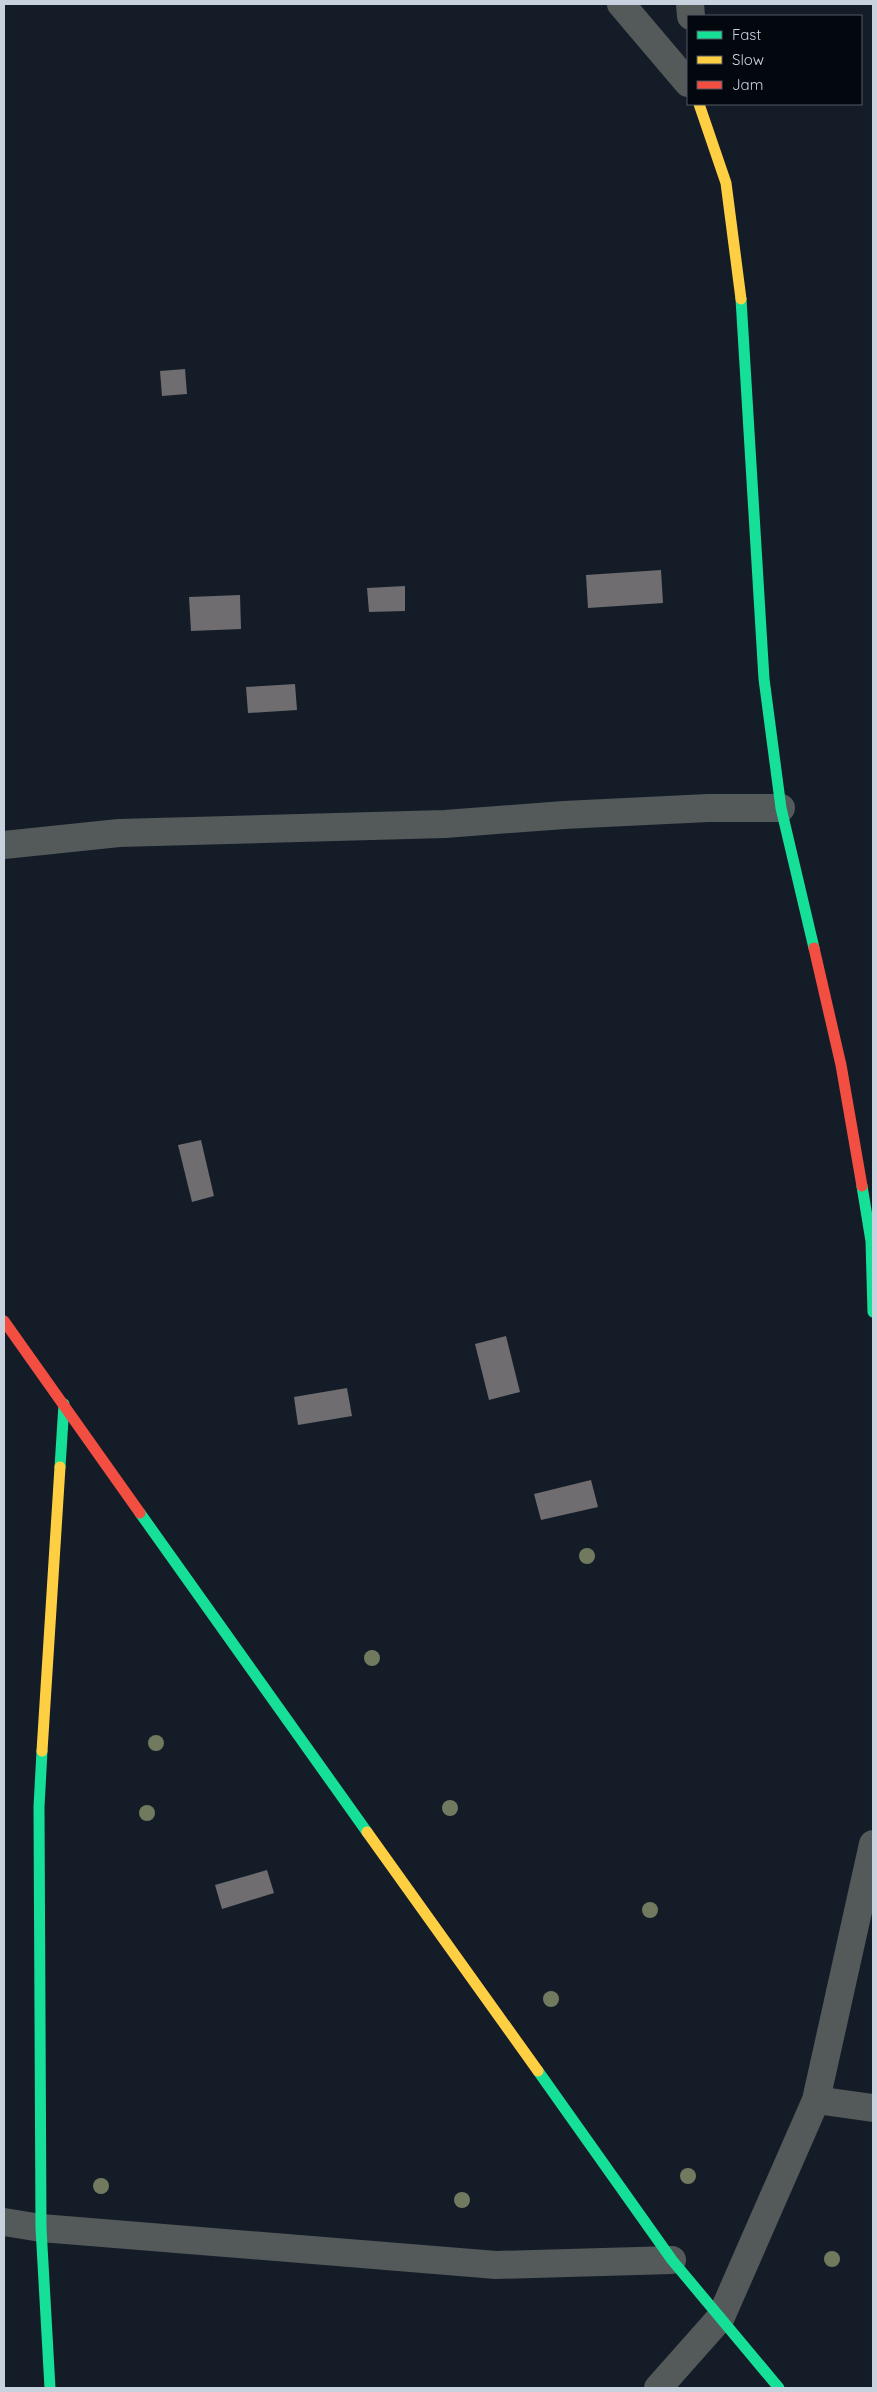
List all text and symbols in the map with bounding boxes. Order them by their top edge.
legend [687,15,862,105]
text: Fast [732,25,761,44]
text: Slow [732,50,764,69]
text: Jam [732,75,763,94]

